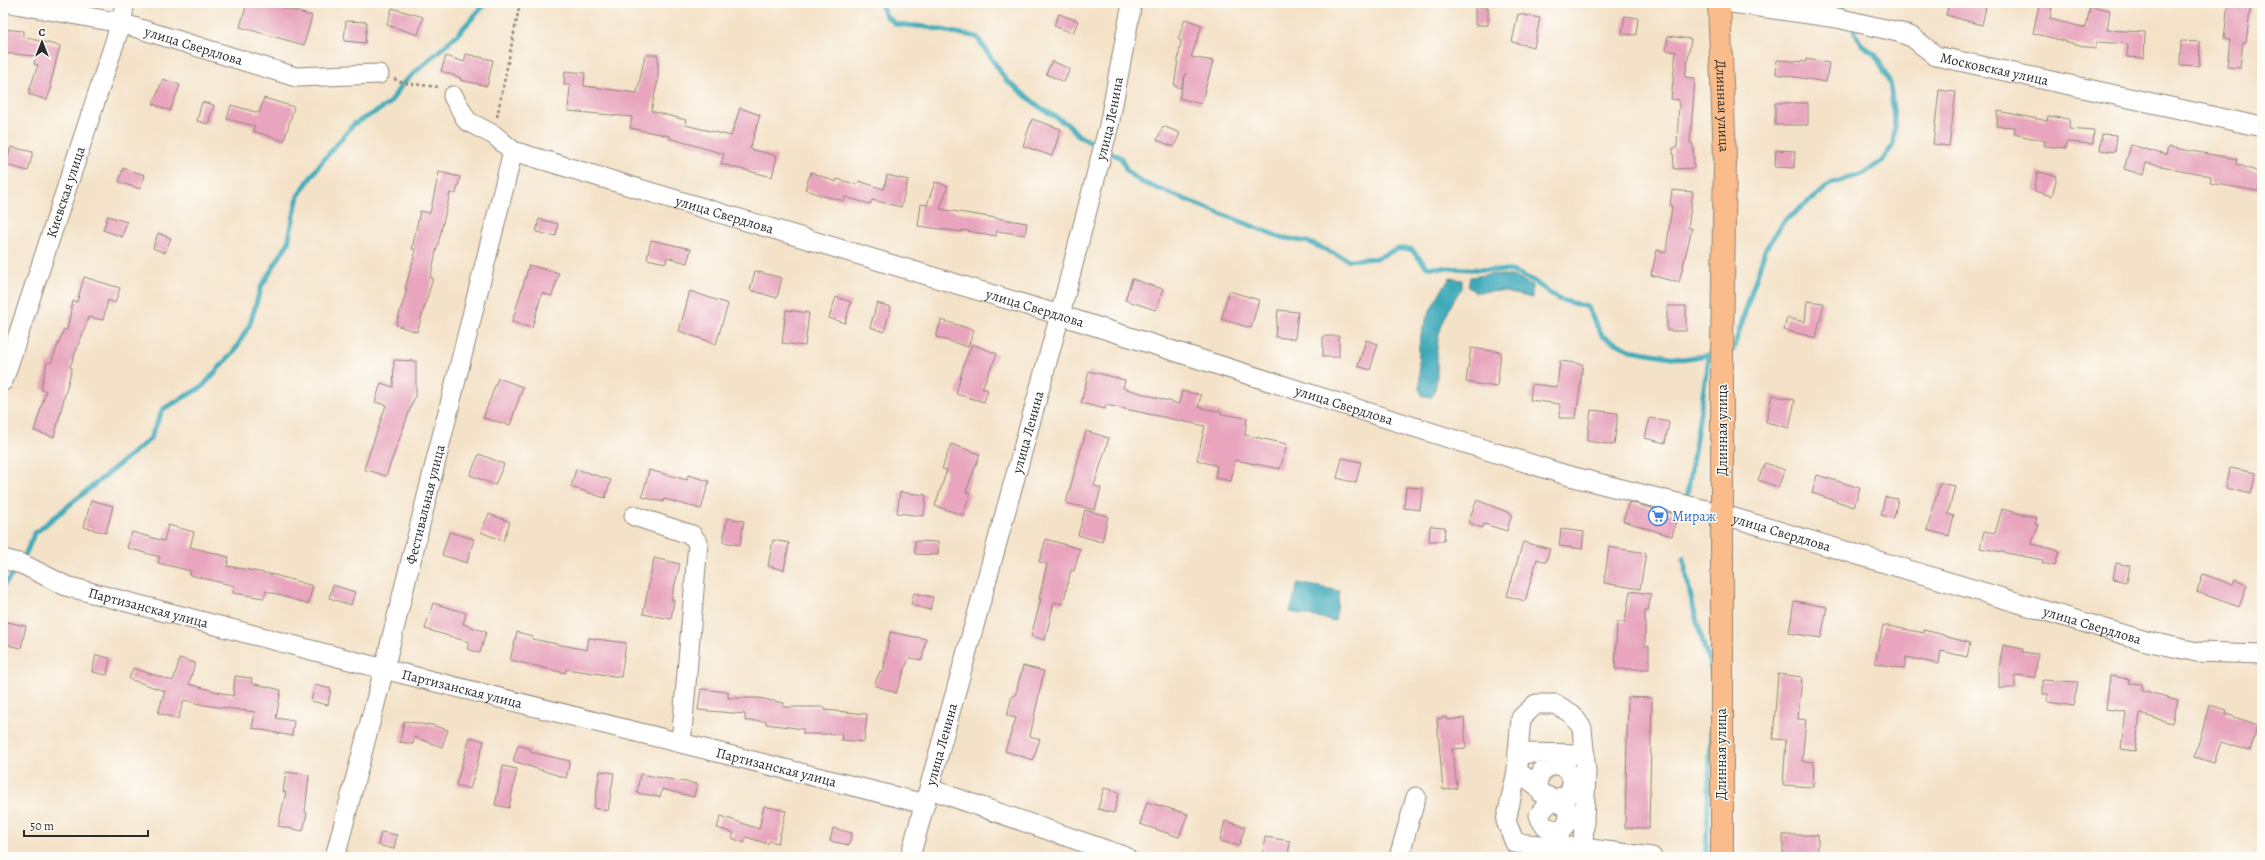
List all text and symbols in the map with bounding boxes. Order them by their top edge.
street label: улица Свердлова [142,21,246,70]
north arrow [22,22,62,62]
text: С [39,25,46,40]
street label: Московская улица [1939,48,2051,90]
street label: Длинная улица [1712,59,1734,153]
street label: улица Ленина [1091,75,1127,163]
street label: Киевская улица [41,143,89,240]
street label: улица Свердлова [672,191,777,238]
street label: улица Свердлова [983,284,1087,332]
street label: улица Свердлова [1292,380,1396,429]
street label: Длинная улица [1713,383,1732,476]
street label: улица Ленина [1007,388,1048,476]
street label: Фестивальная улица [401,442,449,566]
supermarket icon: Мираж [1647,505,1669,527]
place label: Мираж [1672,507,1717,526]
street label: улица Свердлова [1730,508,1834,556]
street label: Партизанская улица [86,583,211,632]
street label: улица Свердлова [2040,601,2144,649]
street label: Партизанская улица [400,664,525,713]
street label: улица Ленина [920,700,962,789]
street label: Длинная улица [1712,707,1731,800]
street label: Партизанская улица [714,743,839,791]
scale bar [24,812,148,838]
text: 50 m [30,818,54,834]

